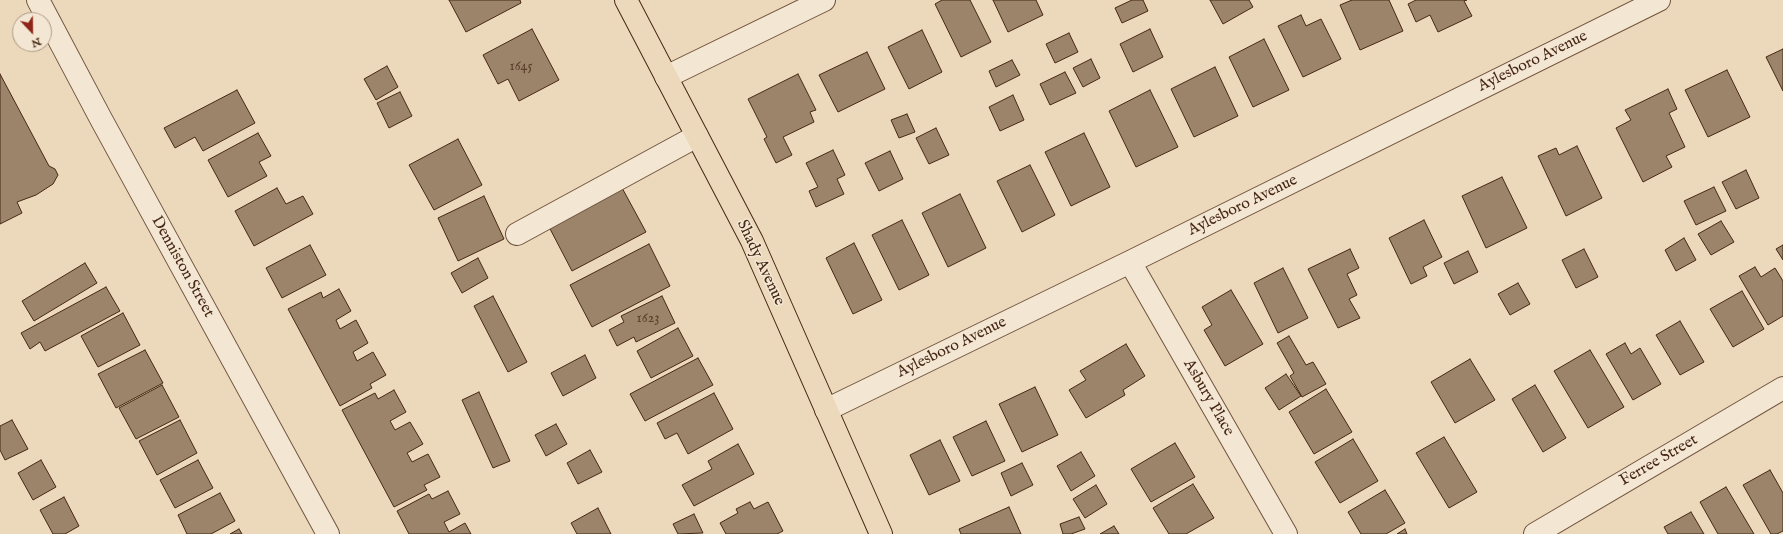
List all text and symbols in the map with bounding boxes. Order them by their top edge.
north arrow [12,12,52,52]
street label: Aylesboro Avenue [1475,27,1591,97]
text: N [29,34,43,50]
house number: 1645 [509,59,533,75]
street label: Aylesboro Avenue [1185,171,1301,241]
street label: Denniston Street [146,213,218,321]
street label: Shady Avenue [732,217,788,309]
house number: 1623 [637,311,659,327]
street label: Aylesboro Avenue [894,313,1010,383]
street label: Asbury Place [1178,356,1238,440]
street label: Ferree Street [1617,431,1701,491]

